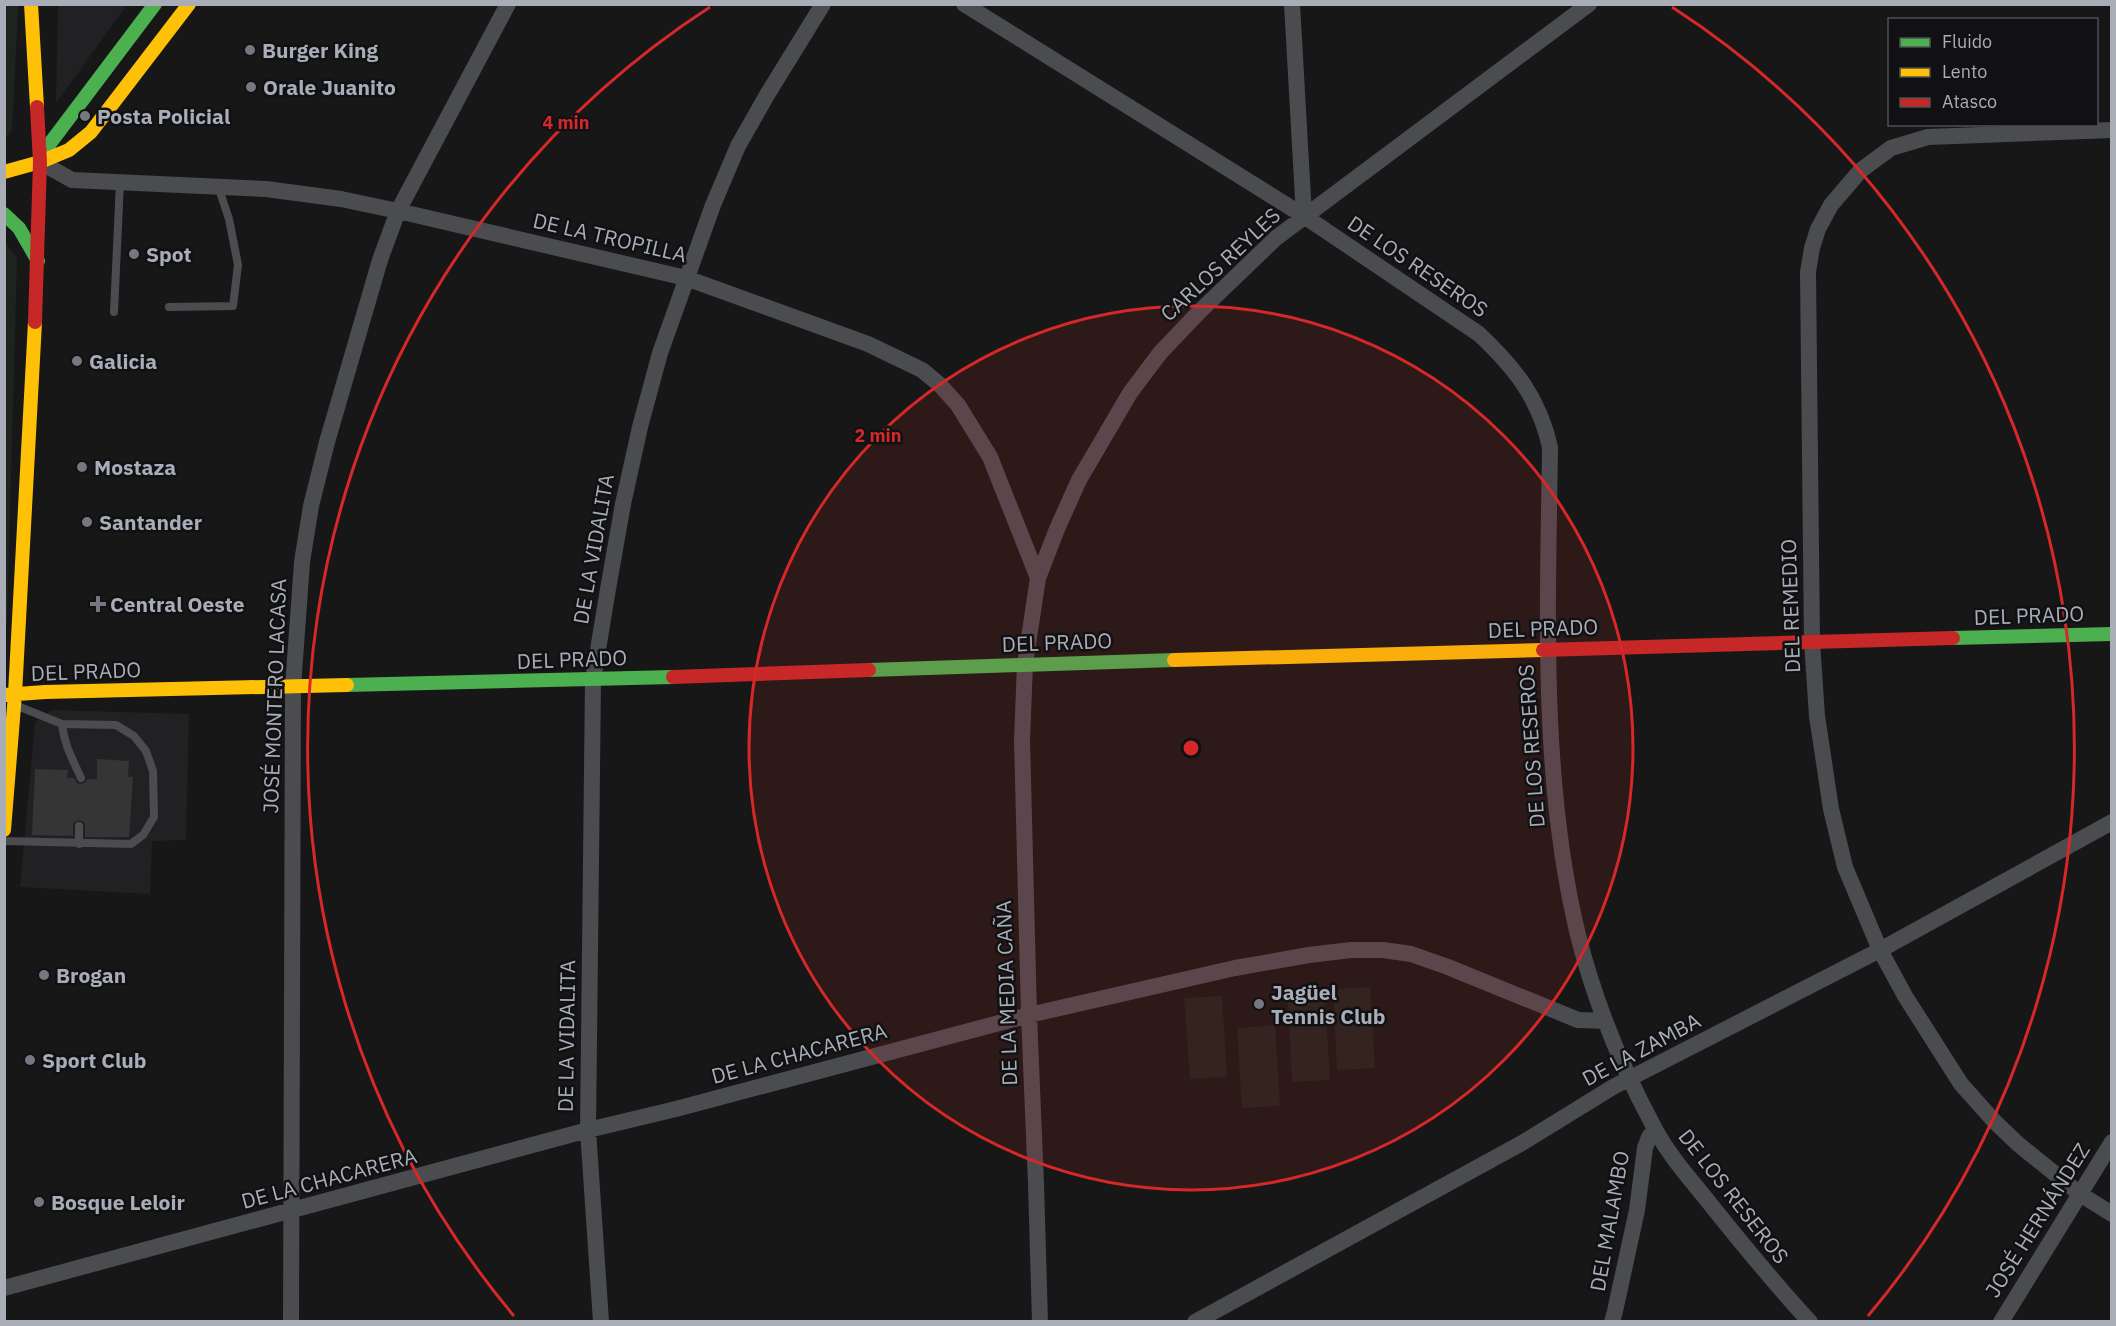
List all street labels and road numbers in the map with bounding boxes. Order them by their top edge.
street label: CARLOS REYLES [1154,201,1286,327]
street label: DE LA TROPILLA [530,206,690,268]
street label: DE LOS RESEROS [1342,209,1494,323]
street label: DE LA VIDALITA [566,472,620,626]
street label: DEL REMEDIO [1774,538,1806,674]
street label: JOSÉ MONTERO LACASA [256,578,292,814]
street label: DEL PRADO [1973,599,2085,631]
street label: DEL PRADO [1487,612,1599,644]
street label: DEL PRADO [1001,626,1113,658]
street label: DEL PRADO [516,643,628,675]
street label: DEL PRADO [30,655,142,687]
street label: DE LOS RESEROS [1511,663,1551,829]
street label: DE LA MEDIA CAÑA [989,900,1023,1086]
street label: DE LA VIDALITA [551,960,581,1112]
street label: DE LA ZAMBA [1577,1006,1705,1092]
street label: DE LA CHACARERA [708,1016,890,1090]
street label: DE LOS RESEROS [1673,1123,1795,1269]
street label: JOSÉ HERNÁNDEZ [1978,1137,2096,1303]
street label: DE LA CHACARERA [238,1141,420,1215]
street label: DEL MALAMBO [1583,1148,1635,1294]

